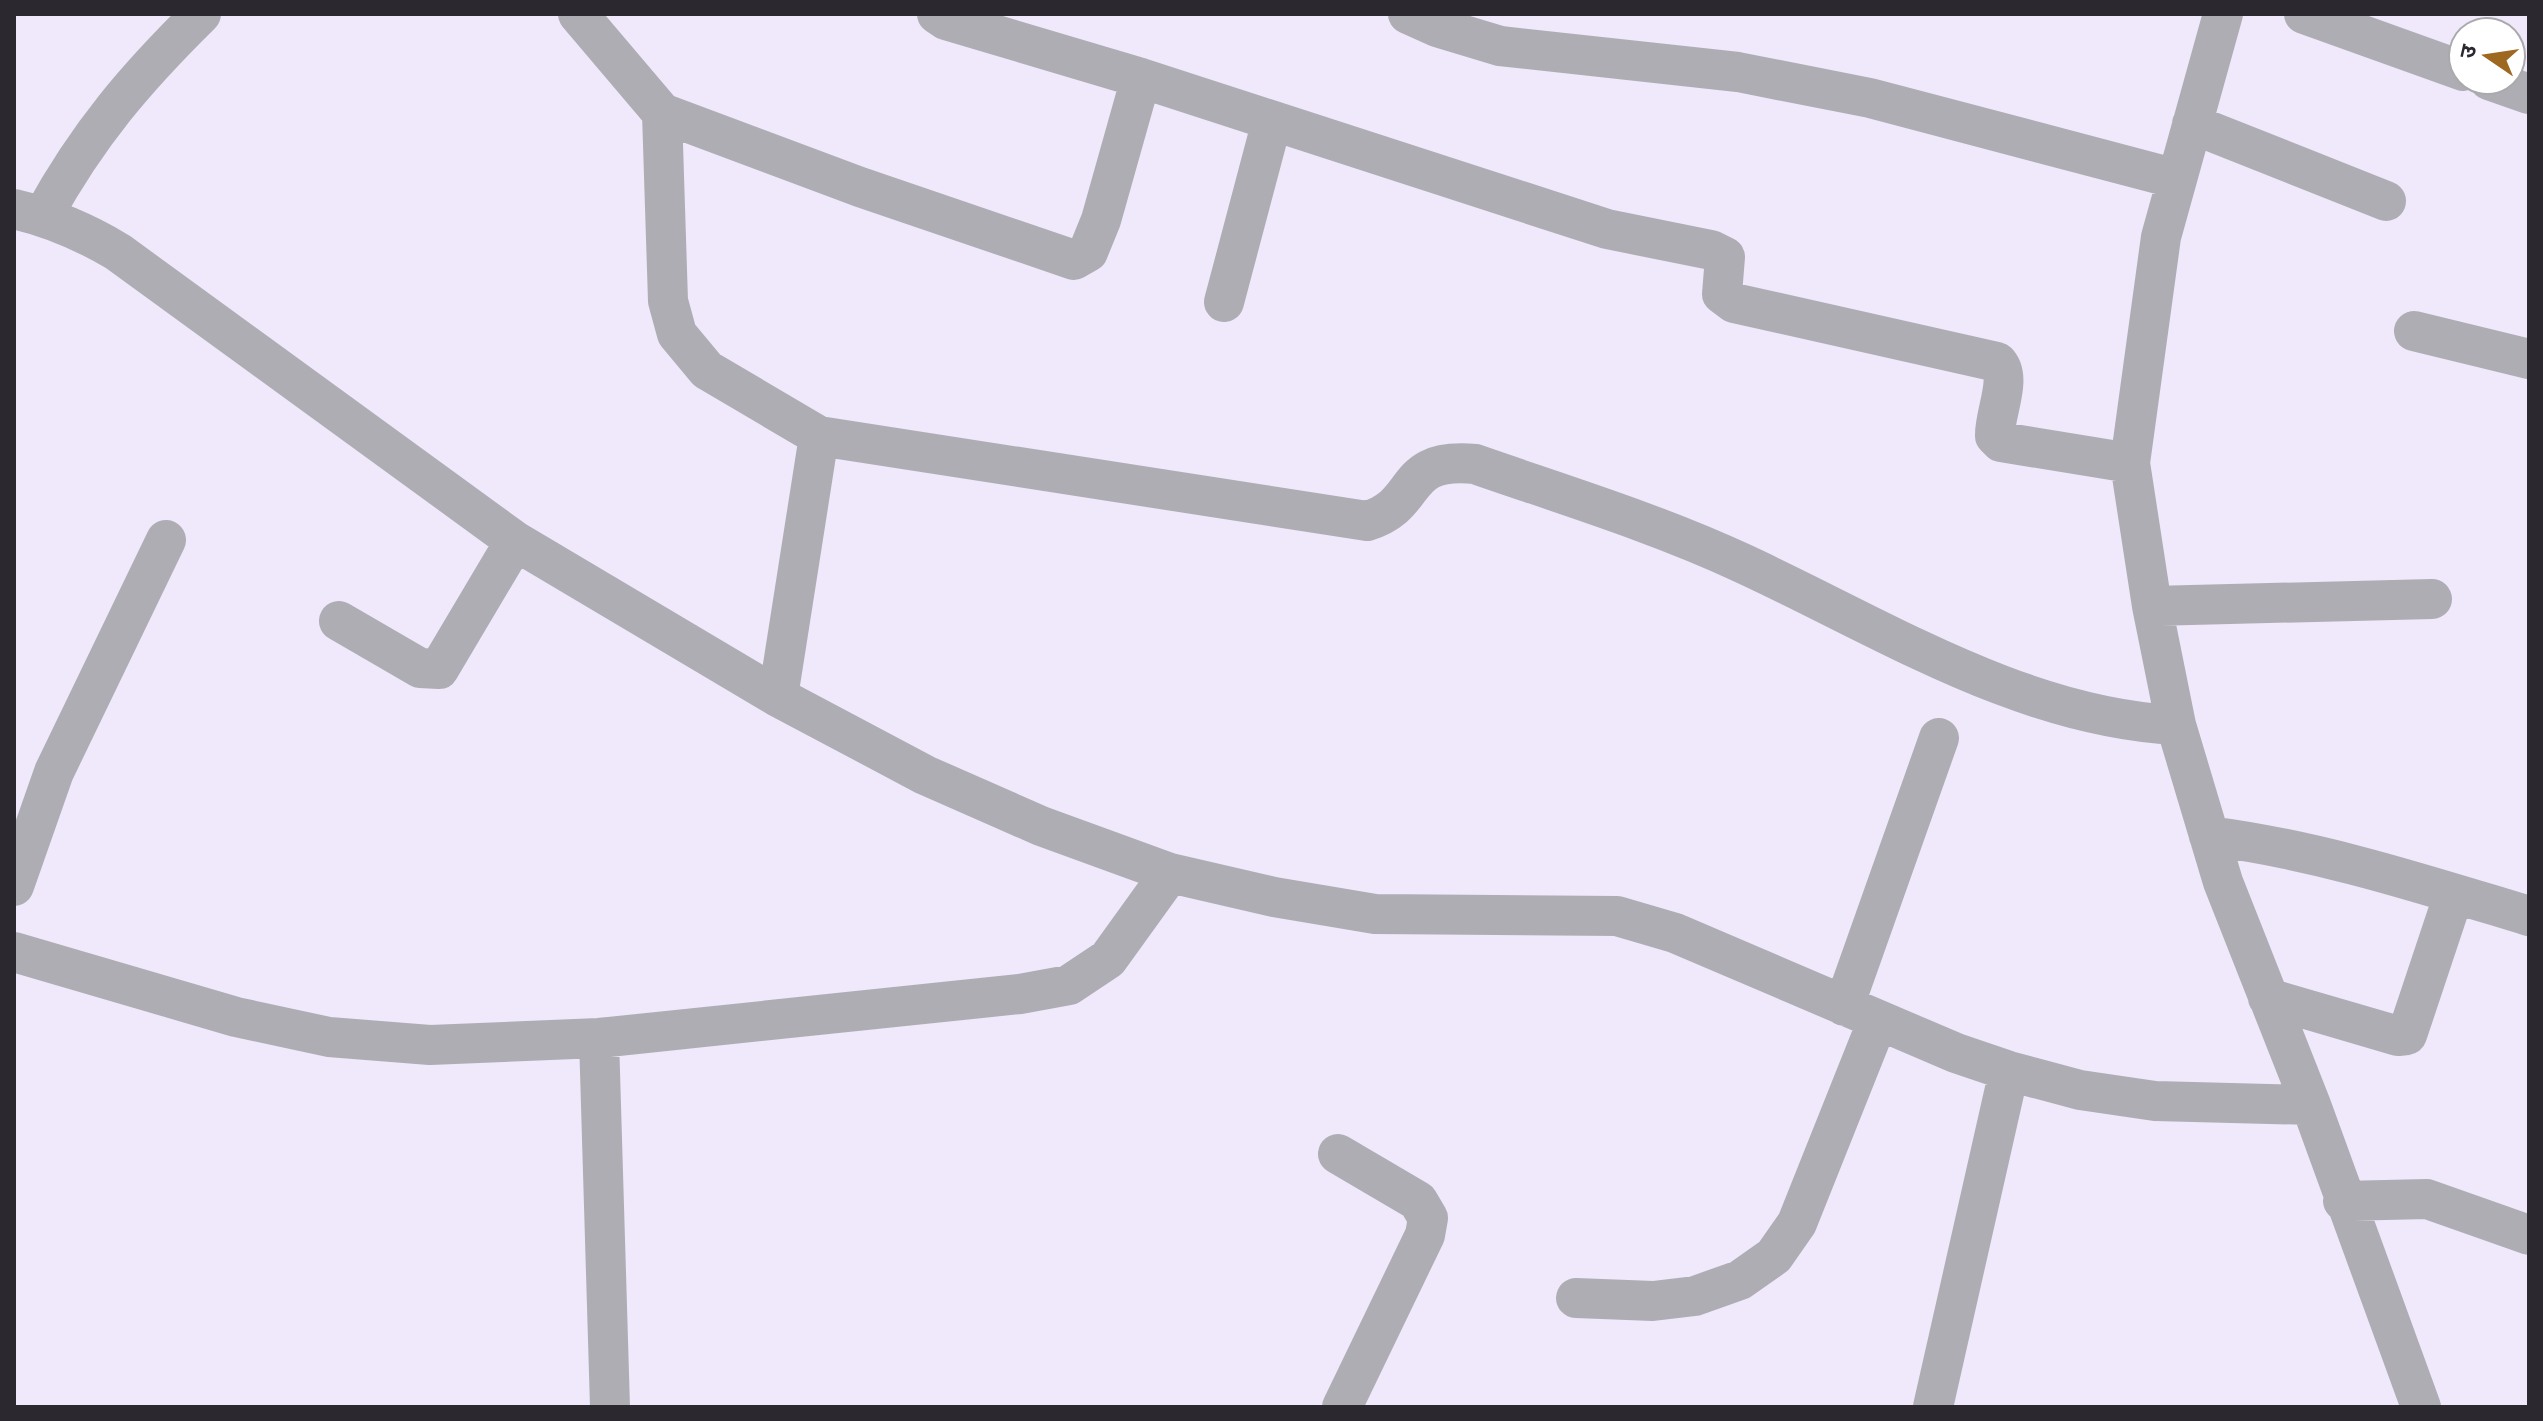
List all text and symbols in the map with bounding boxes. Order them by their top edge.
north arrow [2447,16,2527,96]
text: उ [2452,41,2484,61]

